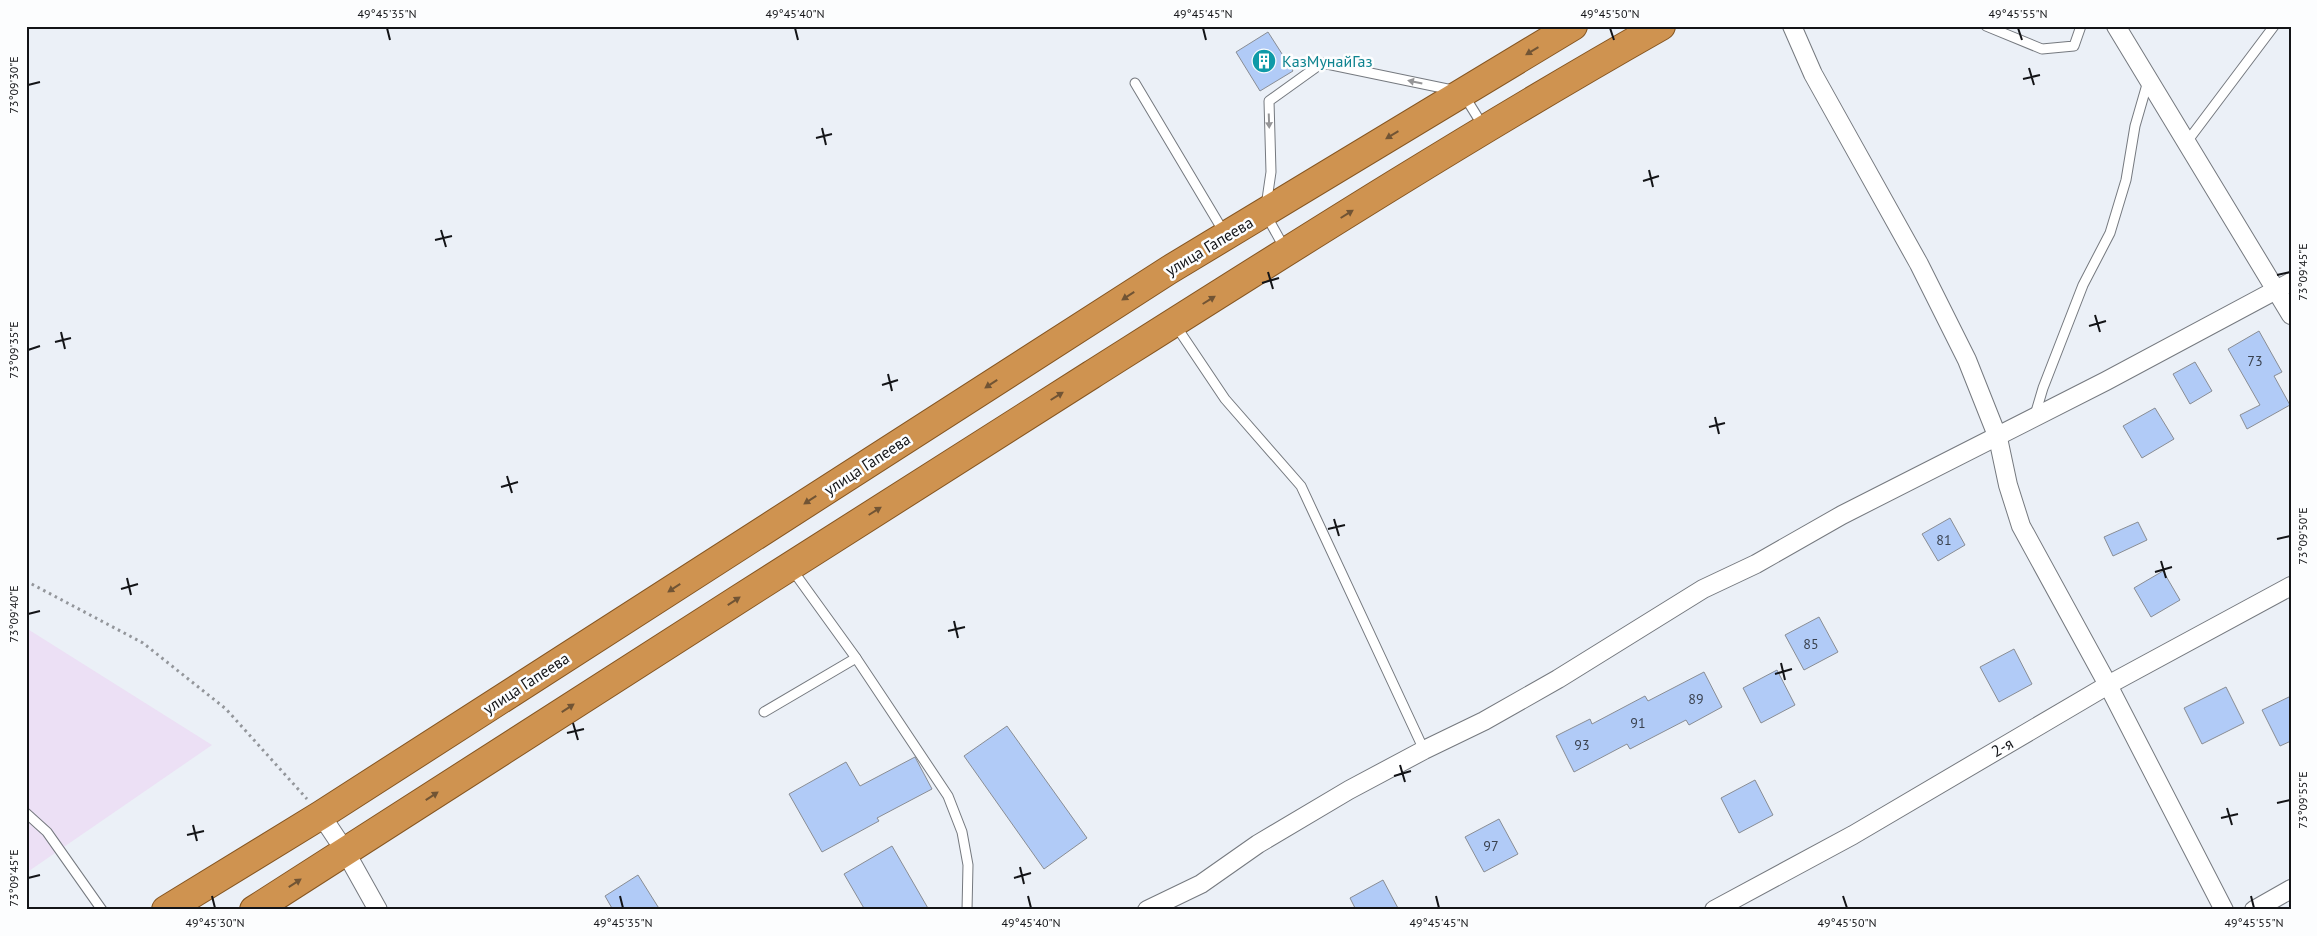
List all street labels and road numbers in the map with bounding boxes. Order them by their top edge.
street label: улица Гапеева [1162,212,1256,280]
street label: улица Гапеева [820,429,914,499]
street label: улица Гапеева [479,648,573,718]
street label: 2-я [1987,733,2017,761]

